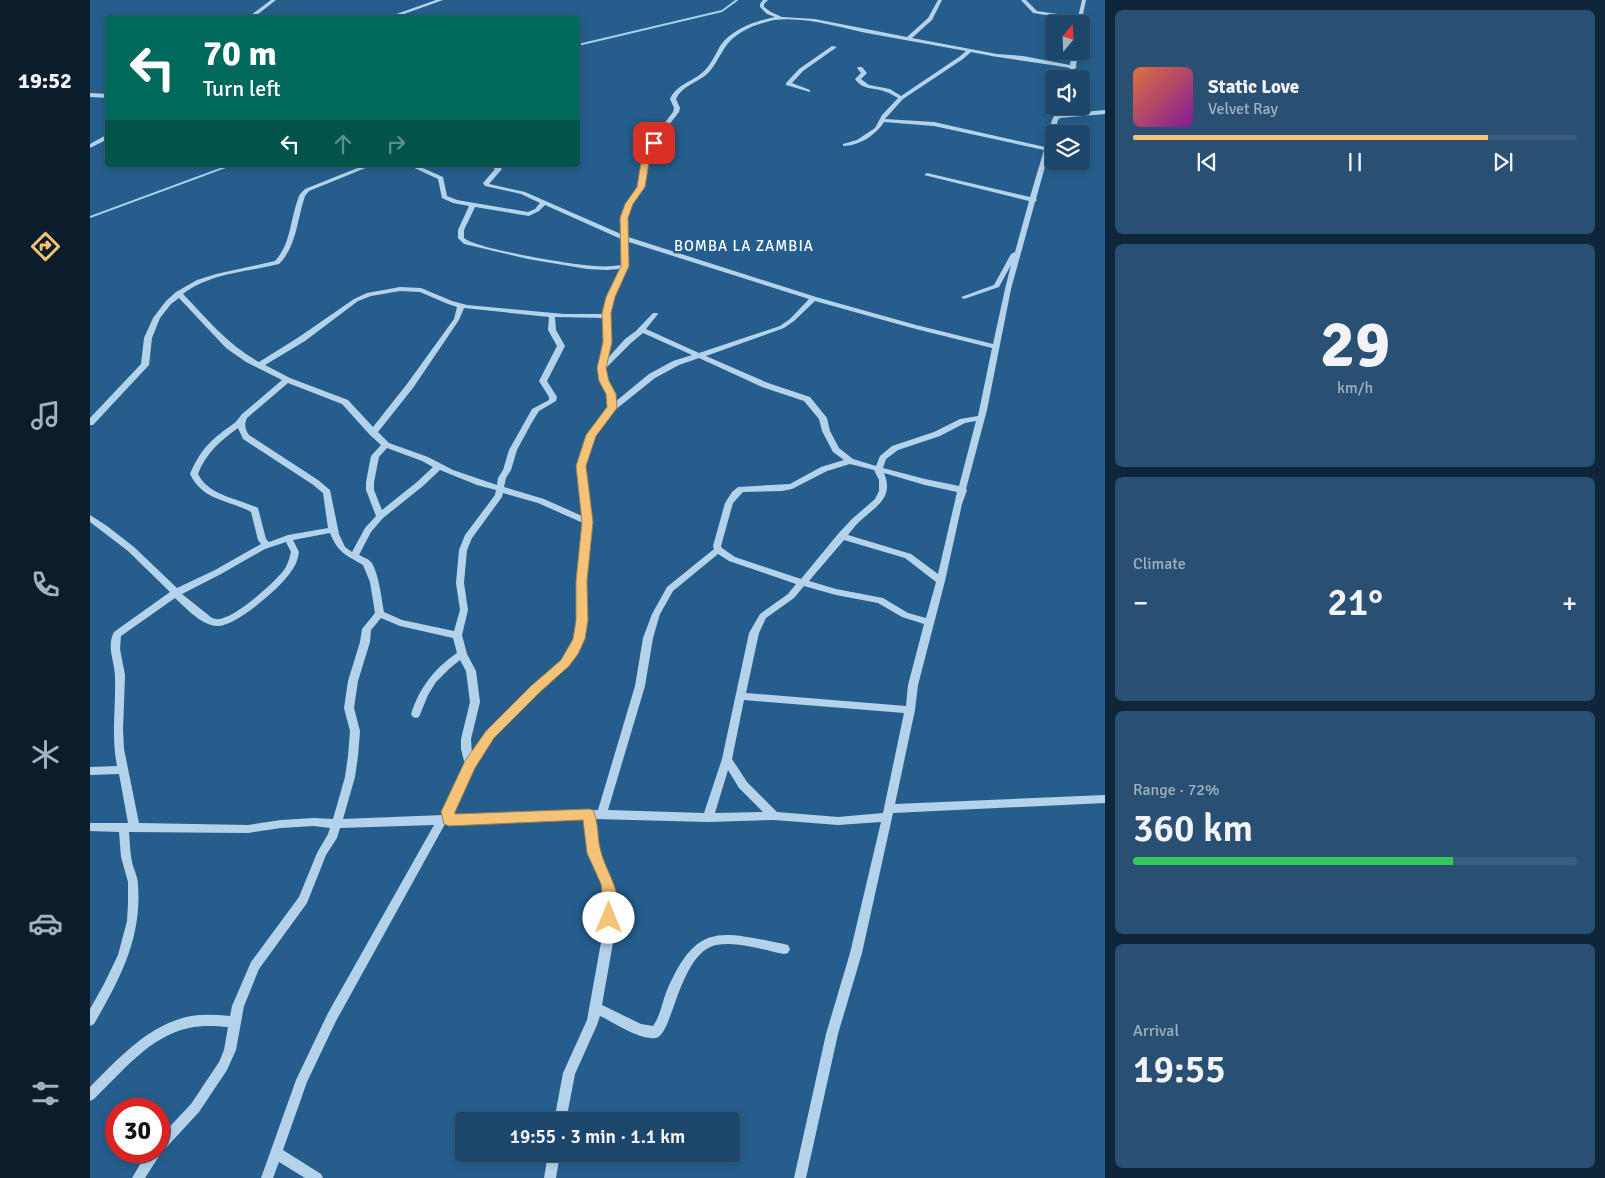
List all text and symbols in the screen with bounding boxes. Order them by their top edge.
north arrow [1045,15,1090,60]
map controls [1045,15,1090,170]
text: 70 m [203,32,277,75]
icon: left [120,35,185,100]
text: 19:52 [18,67,72,94]
button: sound [1045,70,1090,115]
text: Turn left [203,75,281,102]
text: Static Love [1208,75,1299,99]
text: Velvet Ray [1208,99,1278,119]
pin [633,122,675,164]
button: layers [1045,125,1090,170]
icon: arrive [640,129,668,157]
icon: left [276,130,304,158]
icon: ahead [329,130,357,158]
icon: right [382,130,410,158]
icon: previous [1193,148,1221,176]
icon: pause [1341,148,1369,176]
icon: next [1489,148,1517,176]
icon: directions [28,229,63,264]
district label: BOMBA LA ZAMBIA [674,237,814,255]
text: 29 [1320,305,1390,385]
text: km/h [1337,378,1373,398]
icon: music [28,398,63,433]
text: Climate [1133,554,1186,574]
icon: phone [28,567,63,602]
text: 21° [1327,579,1383,626]
text: − [1133,586,1148,620]
text: + [1562,586,1577,620]
icon: climate [28,737,63,772]
text: Range · 72% [1133,780,1219,800]
text: 360 km [1133,805,1253,852]
position arrow [582,891,634,943]
icon: car [28,906,63,941]
text: Arrival [1133,1021,1179,1041]
text: 19:55 [1133,1046,1226,1093]
icon: filters [28,1076,63,1111]
speed limit sign: 30 [105,1098,170,1163]
text: 19:55 · 3 min · 1.1 km [510,1125,685,1149]

